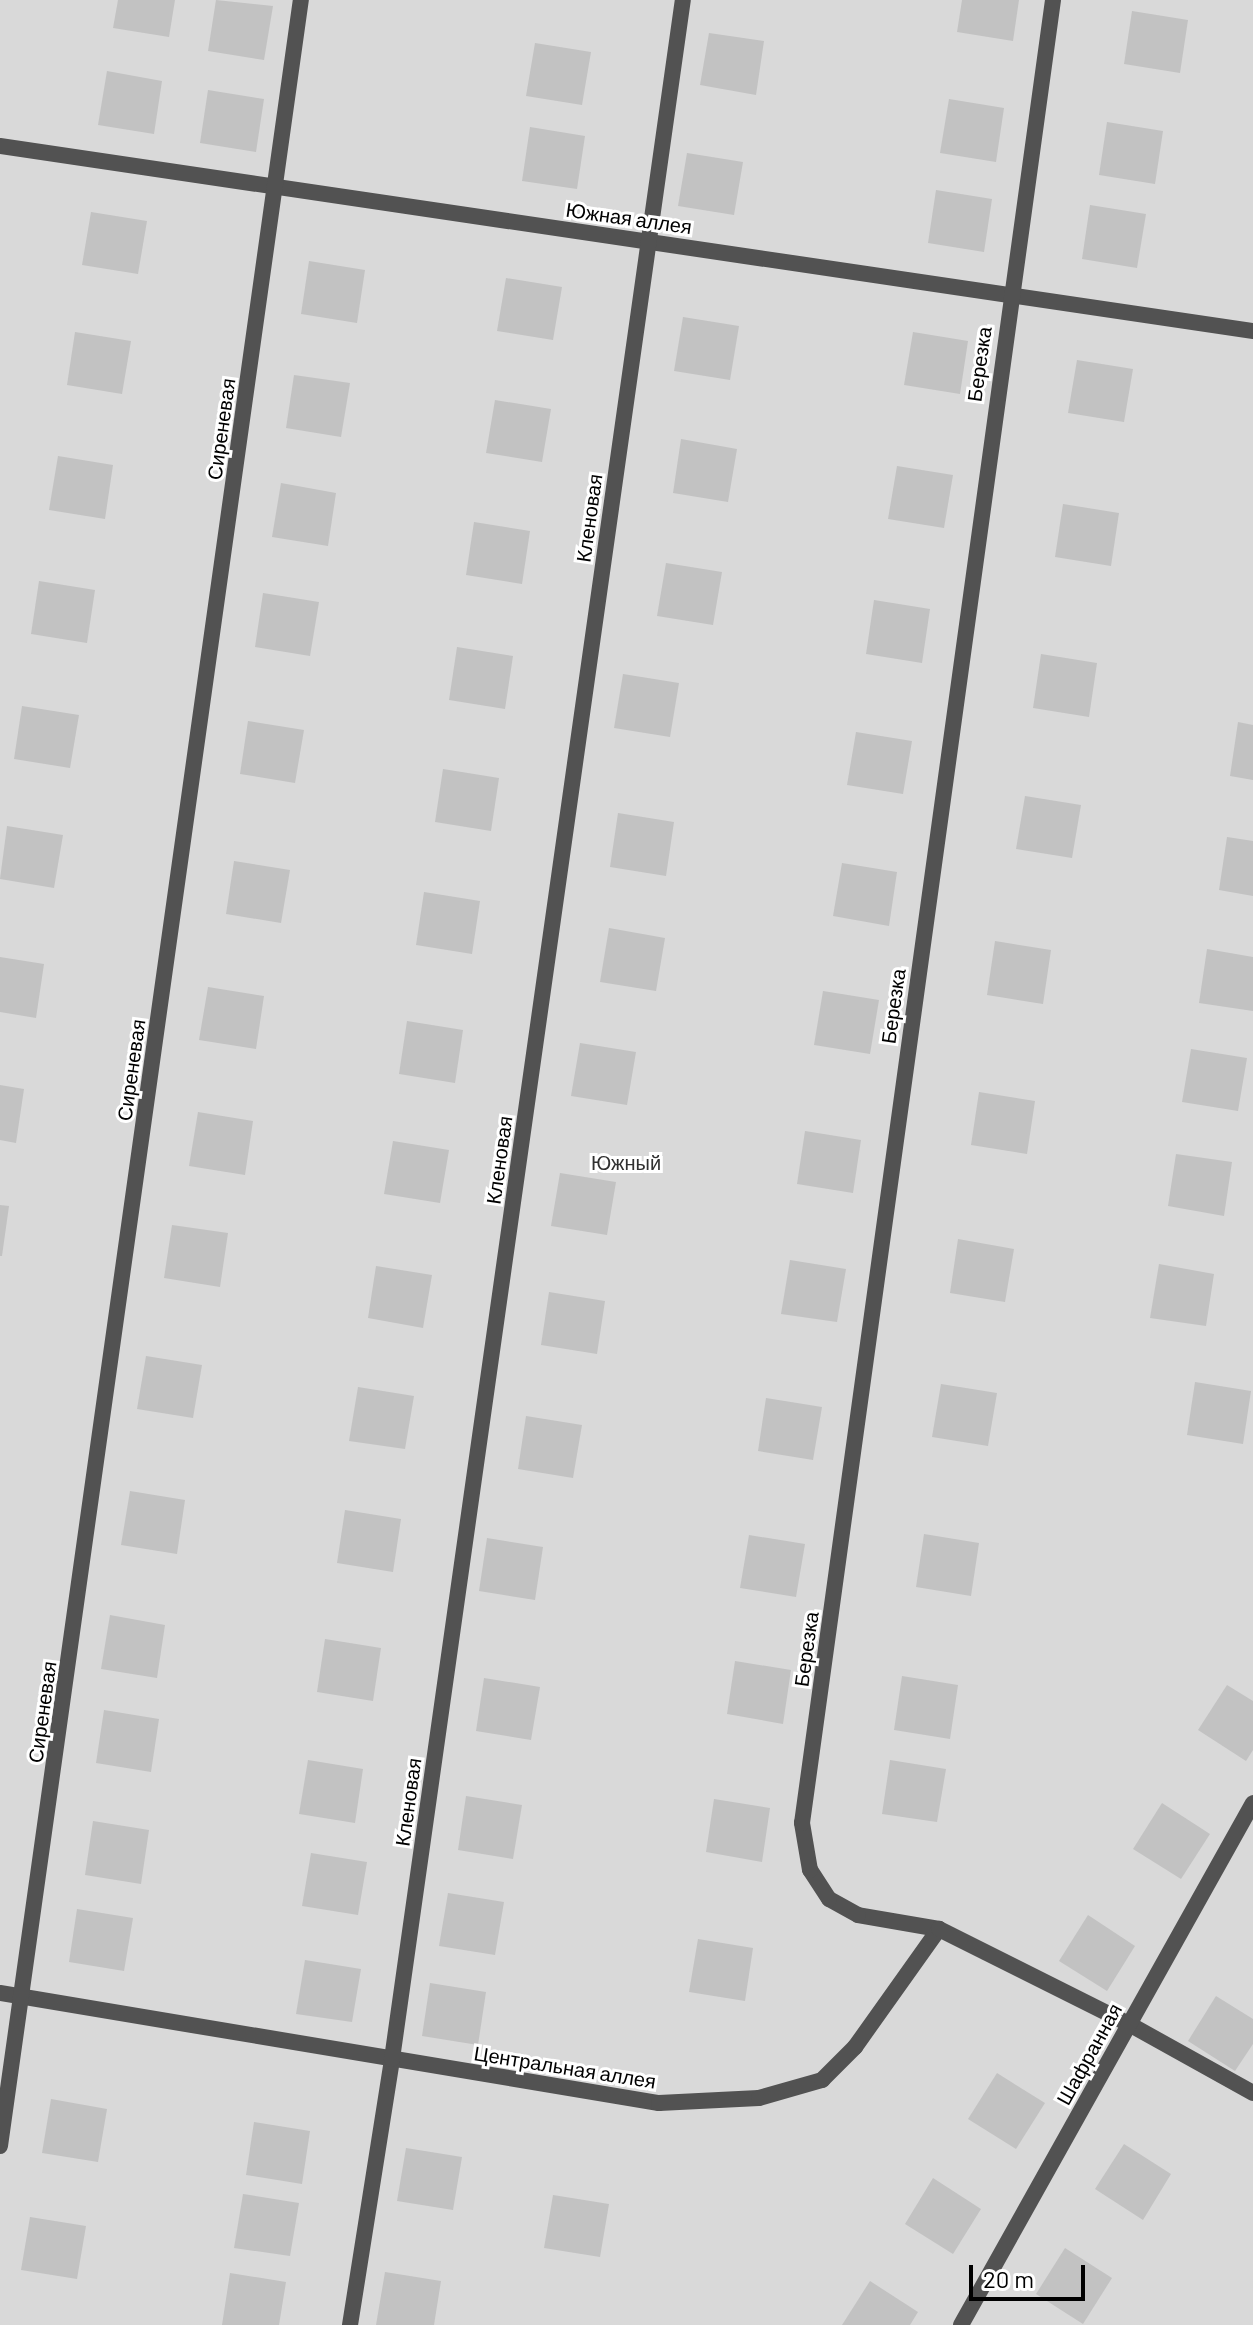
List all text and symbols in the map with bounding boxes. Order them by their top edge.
street label: Южная аллея [564,197,694,239]
street label: Березка [962,325,996,403]
street label: Сиреневая [202,377,240,481]
street label: Кленовая [571,472,607,564]
street label: Березка [876,967,910,1045]
street label: Сиреневая [112,1018,150,1122]
street label: Кленовая [481,1114,517,1206]
park label: Южный [591,1150,661,1174]
street label: Березка [789,1610,823,1688]
street label: Сиреневая [23,1660,61,1764]
street label: Кленовая [390,1756,426,1848]
street label: Шафранная [1051,1999,1127,2109]
street label: Центральная аллея [472,2041,658,2093]
scale bar [973,2249,1089,2299]
text: 20 m [983,2264,1034,2293]

